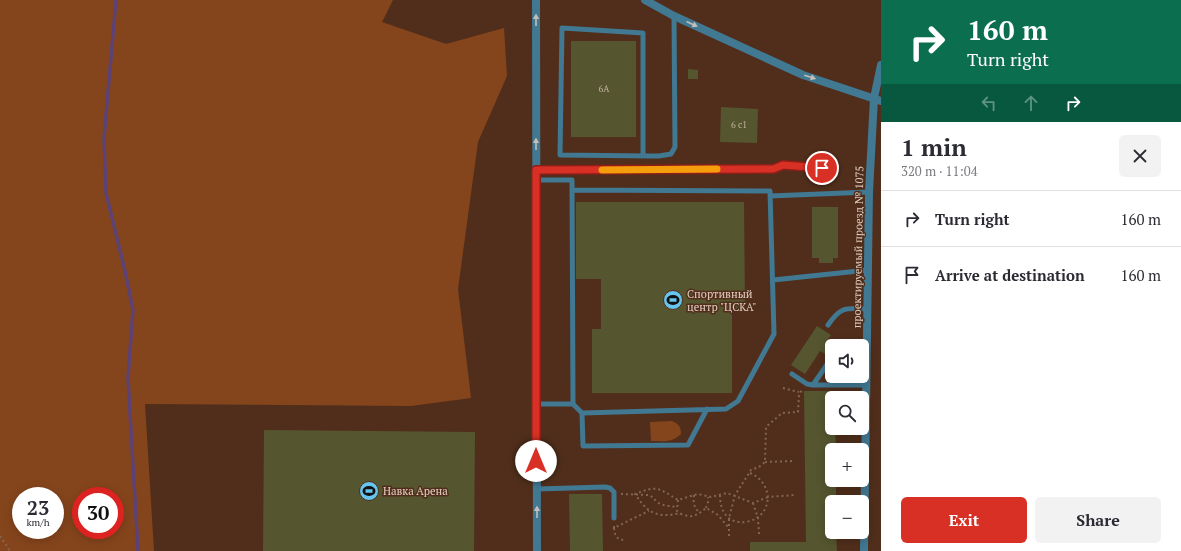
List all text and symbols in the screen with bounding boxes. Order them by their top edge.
text: 160 m [967,11,1048,48]
one-way arrow [533,13,539,26]
icon: right [901,16,953,68]
one-way arrow [686,21,697,27]
text: Turn right [967,47,1049,71]
one-way arrow [805,74,817,80]
house number: 6А [599,83,610,95]
icon: left [978,92,1000,114]
icon: ahead [1020,92,1042,114]
icon: right [1062,92,1084,114]
house number: 6 с1 [731,119,747,131]
text: 1 min [901,131,967,163]
button: close [1119,135,1161,177]
one-way arrow [533,137,539,150]
pin [805,151,839,185]
icon: arrive [811,157,833,179]
text: 320 m · 11:04 [901,162,978,180]
street label: проектируемый проезд № 1075 [850,165,866,328]
icon: right [901,208,923,230]
text: Turn right [935,209,1010,229]
text: 160 m [1120,209,1161,229]
icon: arrive [901,264,923,286]
text: Arrive at destination [935,265,1085,285]
text: 160 m [1120,265,1161,285]
place label: Спортивный центр "ЦСКА" [687,287,756,314]
sports icon: Спортивный центр "ЦСКА" [662,289,684,311]
map controls [825,339,869,539]
button: sound [825,339,869,383]
button: search [825,391,869,435]
position arrow [515,440,557,482]
button: + [825,443,869,487]
sports icon: Навка Арена [358,480,380,502]
place label: Навка Арена [383,484,448,498]
speed limit sign: 30 [72,487,124,539]
text: 23 [27,494,49,521]
button: − [825,495,869,539]
button: Exit [901,497,1027,543]
button: Share [1035,497,1161,543]
one-way arrow [534,505,540,518]
text: km/h [26,516,50,529]

